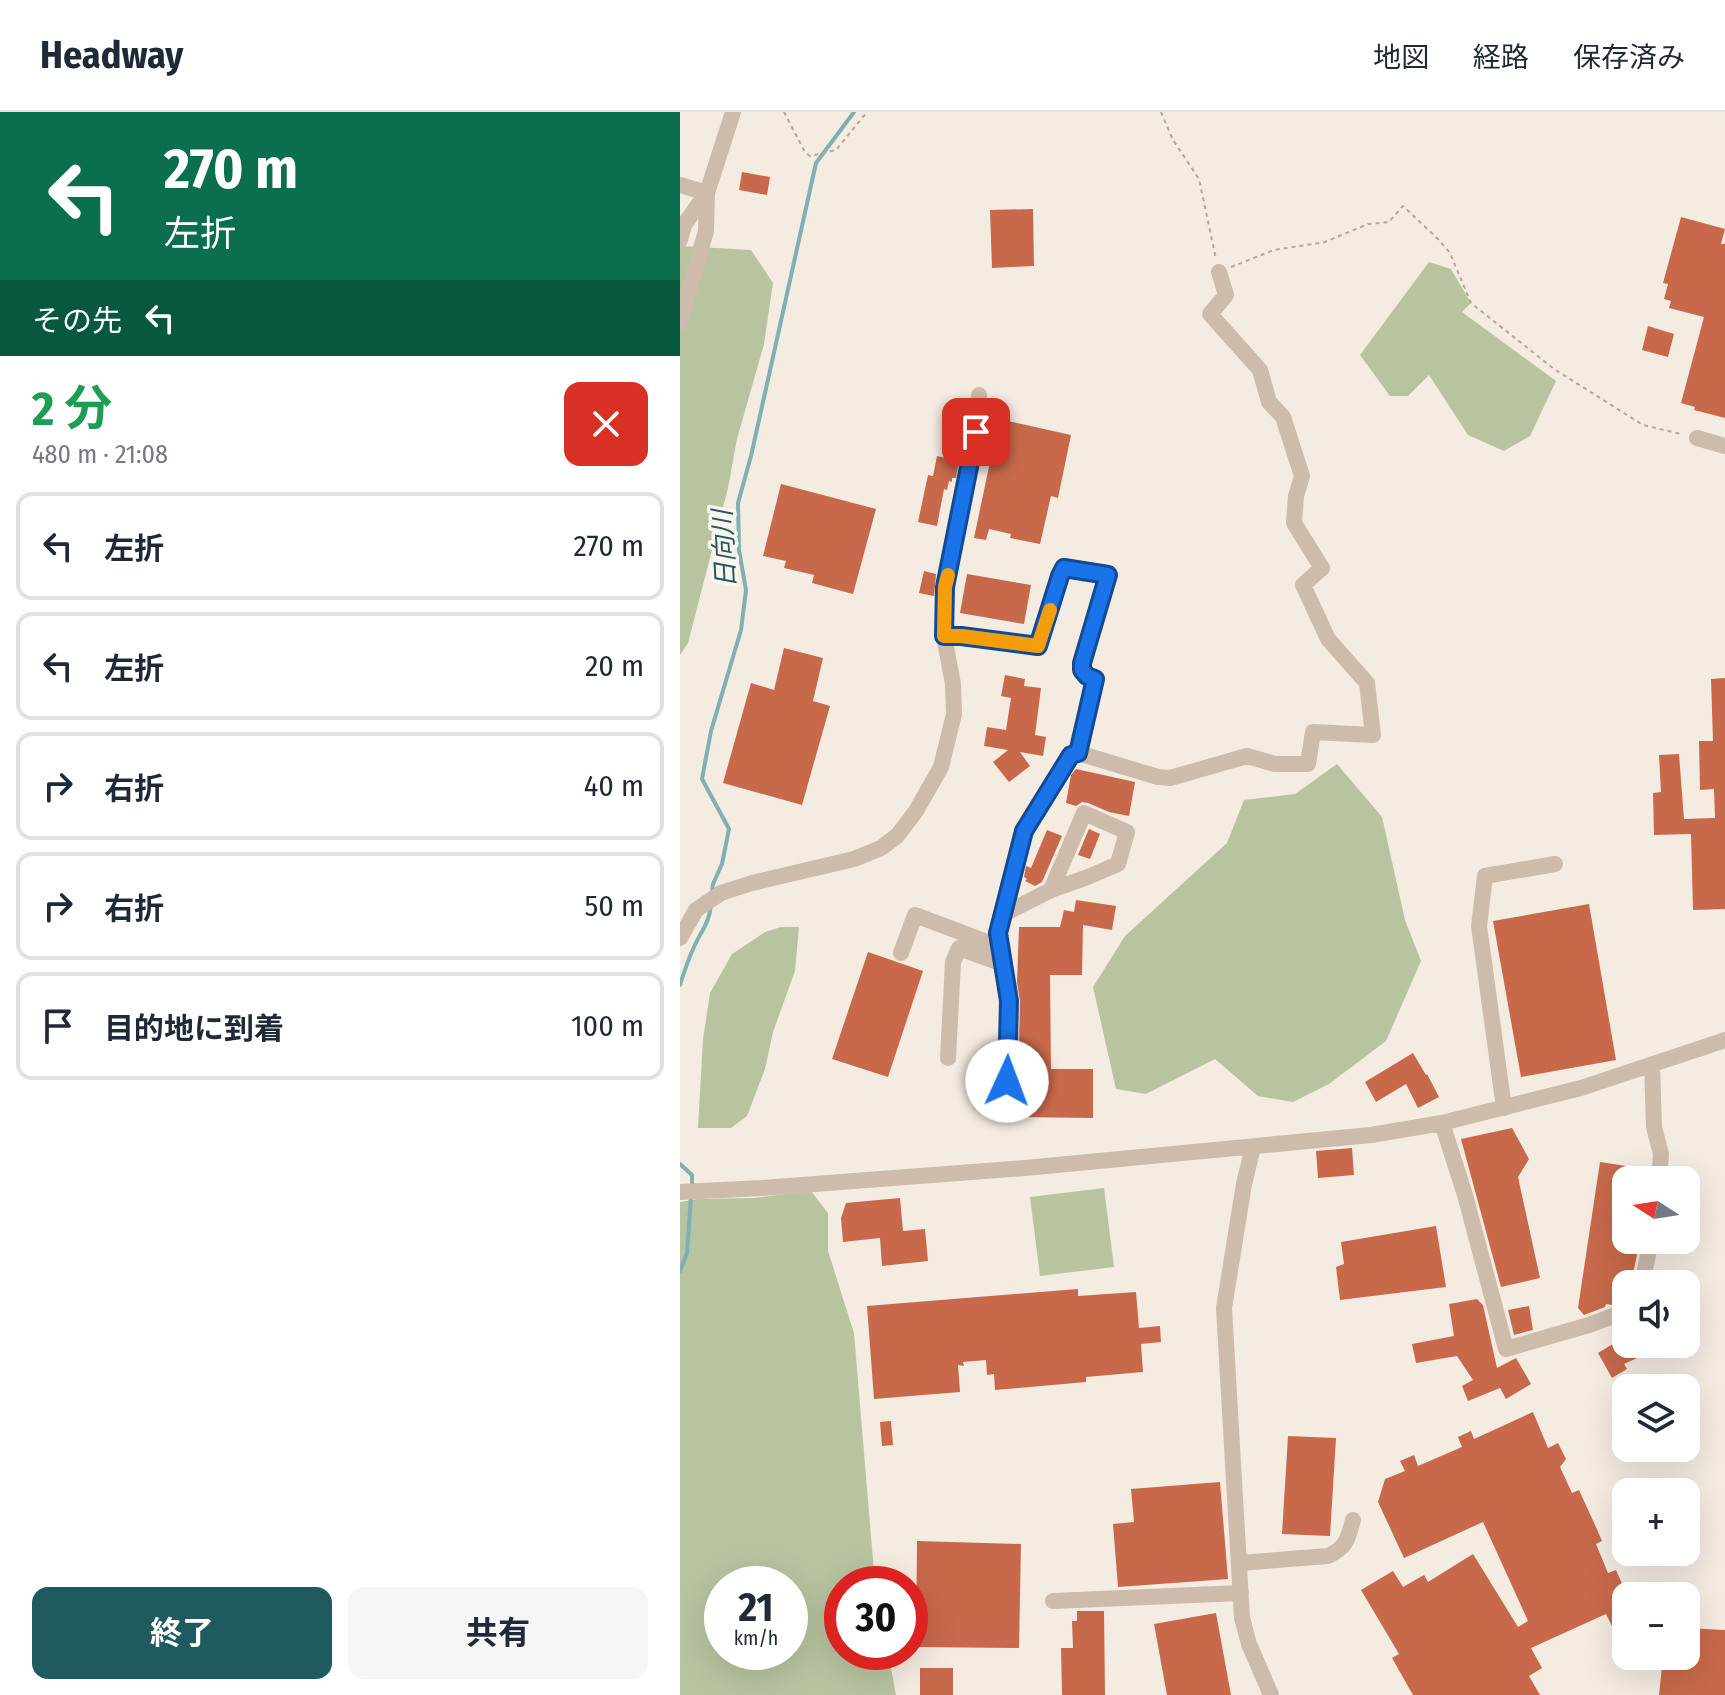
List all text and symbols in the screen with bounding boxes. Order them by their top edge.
text: Headway [40,32,183,78]
text: 地図 [1373,41,1429,74]
text: 経路 [1473,41,1529,74]
text: 保存済み [1573,41,1685,74]
text: 270 m [164,136,298,203]
icon: left [32,144,136,248]
text: 左折 [164,212,236,256]
icon: left [138,296,182,340]
text: その先 [32,303,122,339]
text: 2 分 [32,380,112,438]
button: close [564,382,648,466]
pin [942,398,1010,466]
icon: arrive [954,410,998,454]
text: 480 m · 21:08 [32,439,168,470]
water label: 日向川 [707,506,742,589]
icon: left [36,524,80,568]
text: 270 m [573,528,644,564]
text: 左折 [104,531,164,567]
icon: left [36,644,80,688]
text: 20 m [585,648,644,684]
text: 左折 [104,651,164,687]
icon: right [36,764,80,808]
text: 40 m [584,768,644,804]
text: 右折 [104,771,164,807]
icon: right [36,884,80,928]
text: 50 m [584,888,644,924]
text: 右折 [104,891,164,927]
icon: arrive [36,1004,80,1048]
text: 100 m [571,1008,644,1044]
text: 目的地に到着 [104,1011,284,1047]
position arrow [965,1039,1049,1123]
north arrow [1612,1166,1700,1254]
map controls [1612,1166,1700,1670]
button: sound [1612,1270,1700,1358]
button: layers [1612,1374,1700,1462]
button: + [1612,1478,1700,1566]
speed limit sign: 30 [824,1566,928,1670]
button: − [1612,1582,1700,1670]
text: 21 [739,1584,773,1632]
button: 終了 [32,1587,332,1679]
button: 共有 [348,1587,648,1679]
text: km/h [734,1626,778,1650]

